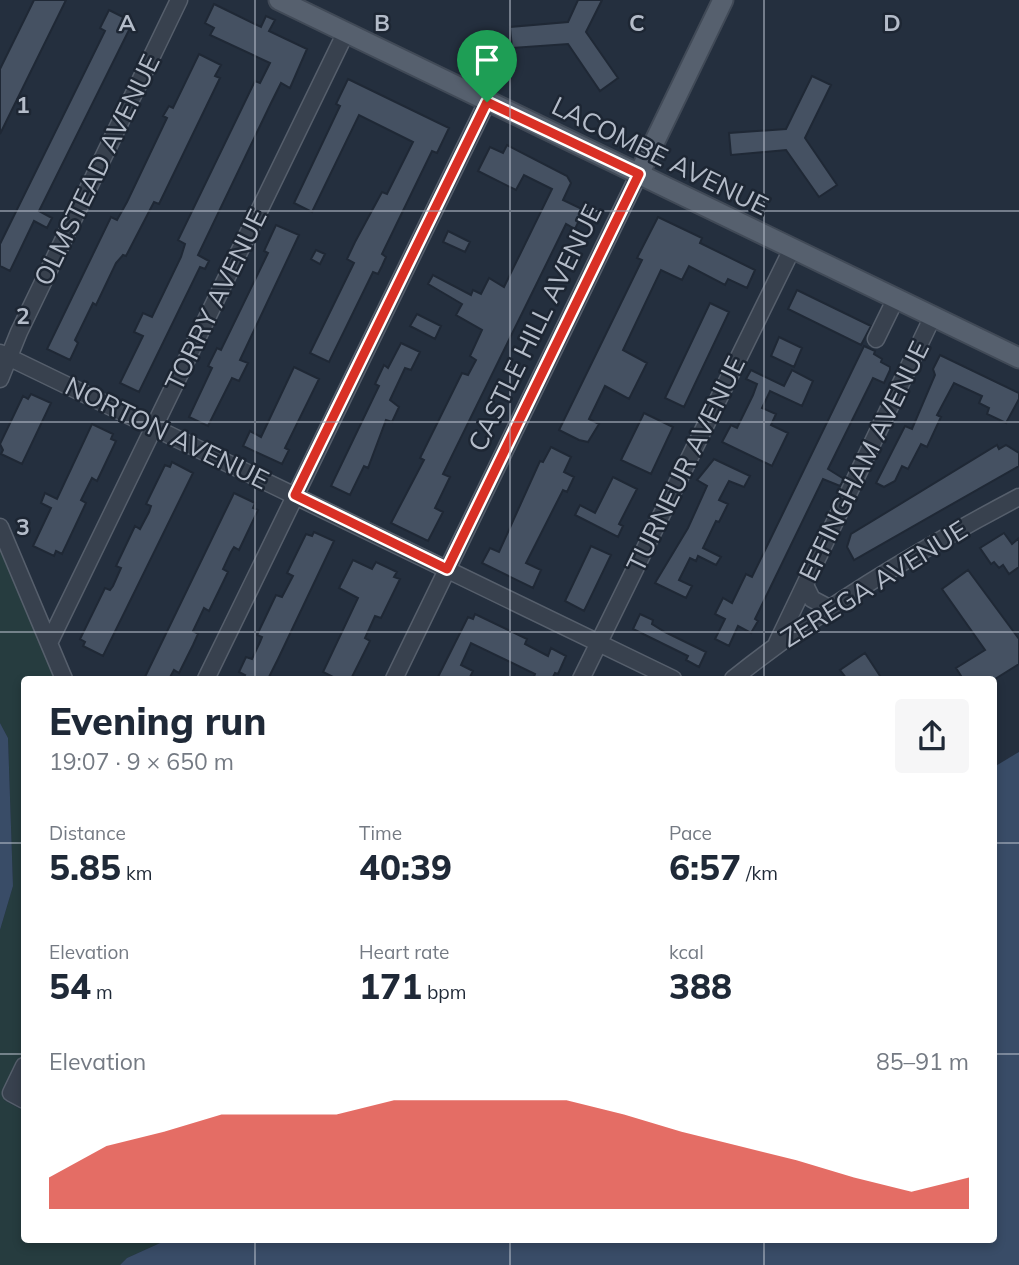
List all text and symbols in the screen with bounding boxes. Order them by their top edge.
text: A [118,8,136,37]
text: B [374,8,390,37]
text: C [629,8,645,37]
text: D [883,8,901,37]
pin [457,30,517,102]
icon: arrive [468,41,506,79]
street label: OLMSTEAD AVENUE [26,49,167,291]
street label: LACOMBE AVENUE [547,89,774,222]
text: 1 [16,90,30,119]
street label: CASTLE HILL AVENUE [460,199,609,457]
street label: TORRY AVENUE [157,204,274,396]
text: 2 [16,301,30,330]
street label: EFFINGHAM AVENUE [791,336,936,586]
street label: TURNEUR AVENUE [619,351,752,577]
street label: NORTON AVENUE [60,369,274,496]
text: 3 [16,512,30,541]
street label: ZEREGA AVENUE [774,513,973,654]
text: Evening run [49,697,267,745]
button: share [895,699,969,773]
text: 19:07 · 9 × 650 m [49,747,234,776]
text: Distance [49,821,126,845]
text: Time [359,821,402,845]
text: Pace [669,821,712,845]
text: 5.85 [49,845,121,889]
text: 40:39 [359,845,452,889]
text: 6:57 [669,845,741,889]
text: km [121,861,153,885]
text: /km [741,861,778,885]
text: Elevation [49,940,129,964]
text: Heart rate [359,940,449,964]
text: kcal [669,940,704,964]
text: 54 [49,964,91,1008]
text: 171 [359,964,422,1008]
text: 388 [669,964,732,1008]
text: m [91,980,113,1004]
text: bpm [422,980,466,1004]
text: Elevation [49,1047,146,1076]
text: 85–91 m [876,1047,969,1076]

